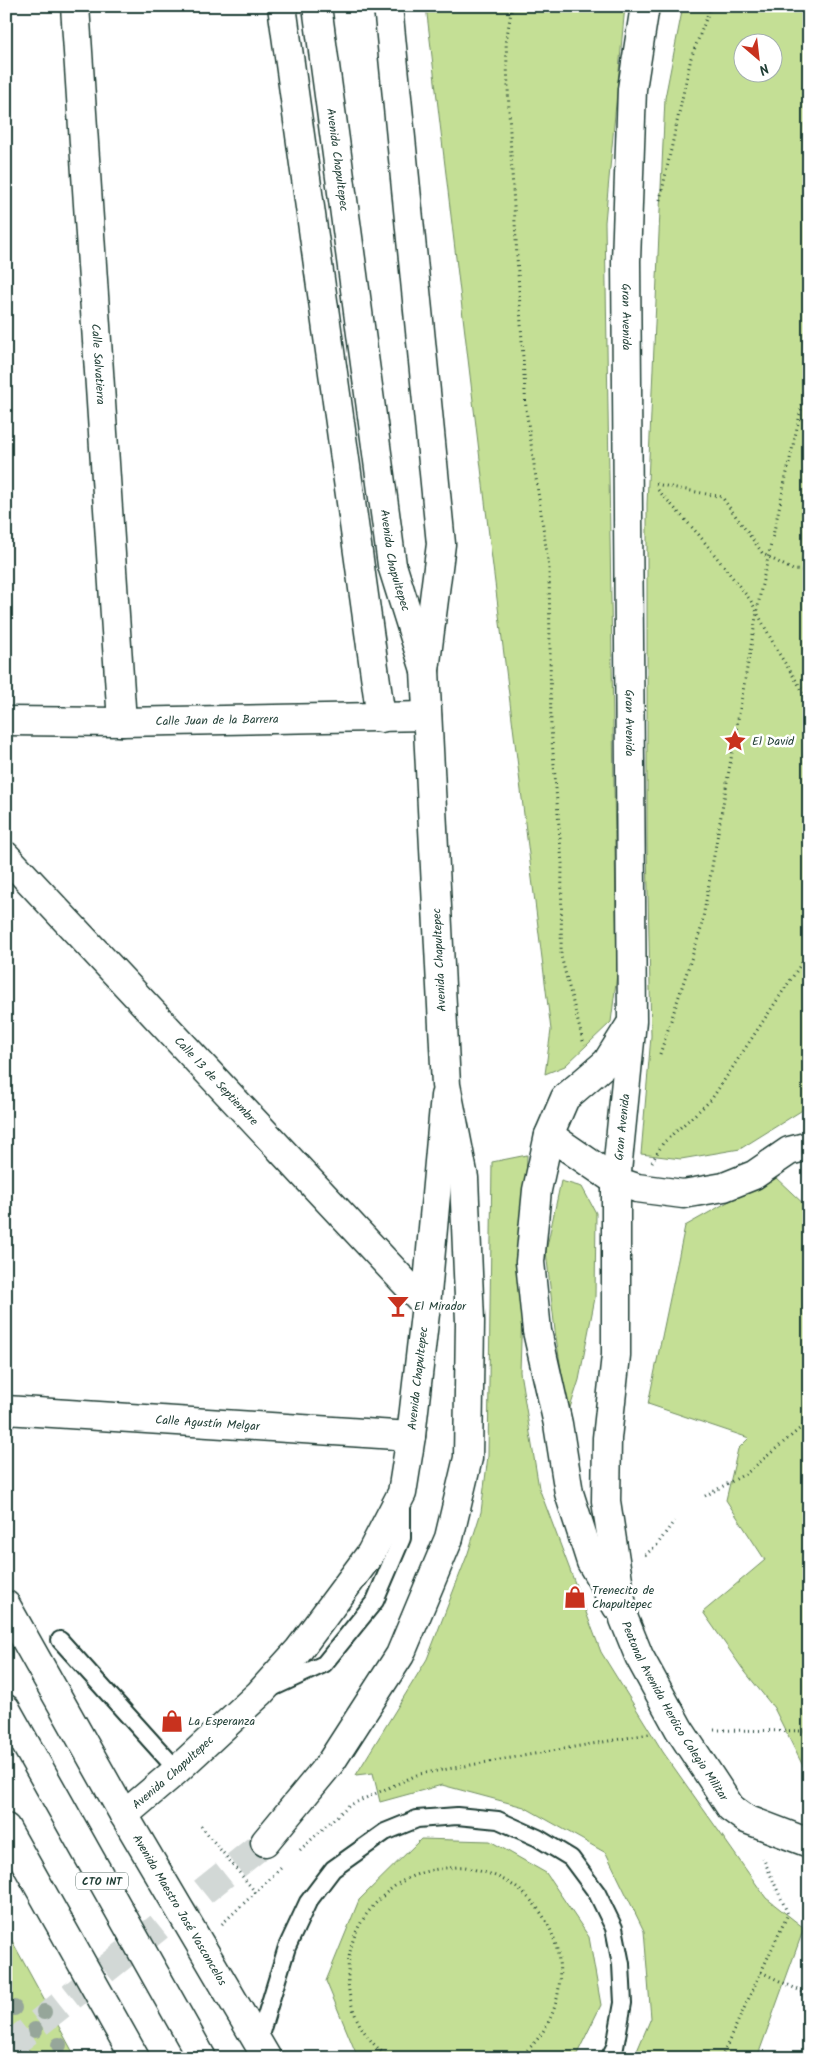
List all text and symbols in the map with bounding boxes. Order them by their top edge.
north arrow [732,32,782,82]
text: N [754,57,773,80]
street label: Avenida Chapultepec [321,107,353,212]
street label: Gran Avenida [616,283,636,351]
street label: Calle Salvatierra [86,323,110,406]
street label: Avenida Chapultepec [375,508,415,614]
street label: Gran Avenida [619,689,639,757]
street label: Calle Juan de la Barrera [155,710,279,731]
place icon: El David [722,728,748,754]
place label: El David [752,732,795,751]
street label: Avenida Chapultepec [427,908,452,1012]
street label: Calle 13 de Septiembre [169,1032,263,1131]
street label: Gran Avenida [610,1092,635,1161]
bar icon: El Mirador [385,1293,411,1319]
place label: El Mirador [414,1297,467,1316]
street label: Avenida Chapultepec [403,1326,433,1431]
street label: Calle Agustín Melgar [155,1411,261,1436]
place label: Trenecito de Chapultepec [592,1581,655,1614]
shop icon: Trenecito de Chapultepec [562,1584,588,1610]
street label: Peatonal Avenida Heróico Colegio Militar [616,1618,733,1806]
shop icon: La Esperanza [159,1708,185,1734]
place label: La Esperanza [188,1712,256,1731]
street label: Avenida Chapultepec [128,1731,219,1814]
street label: Avenida Maestro José Vasconcelos [127,1831,231,1989]
road number: CTO INT [76,1872,128,1890]

